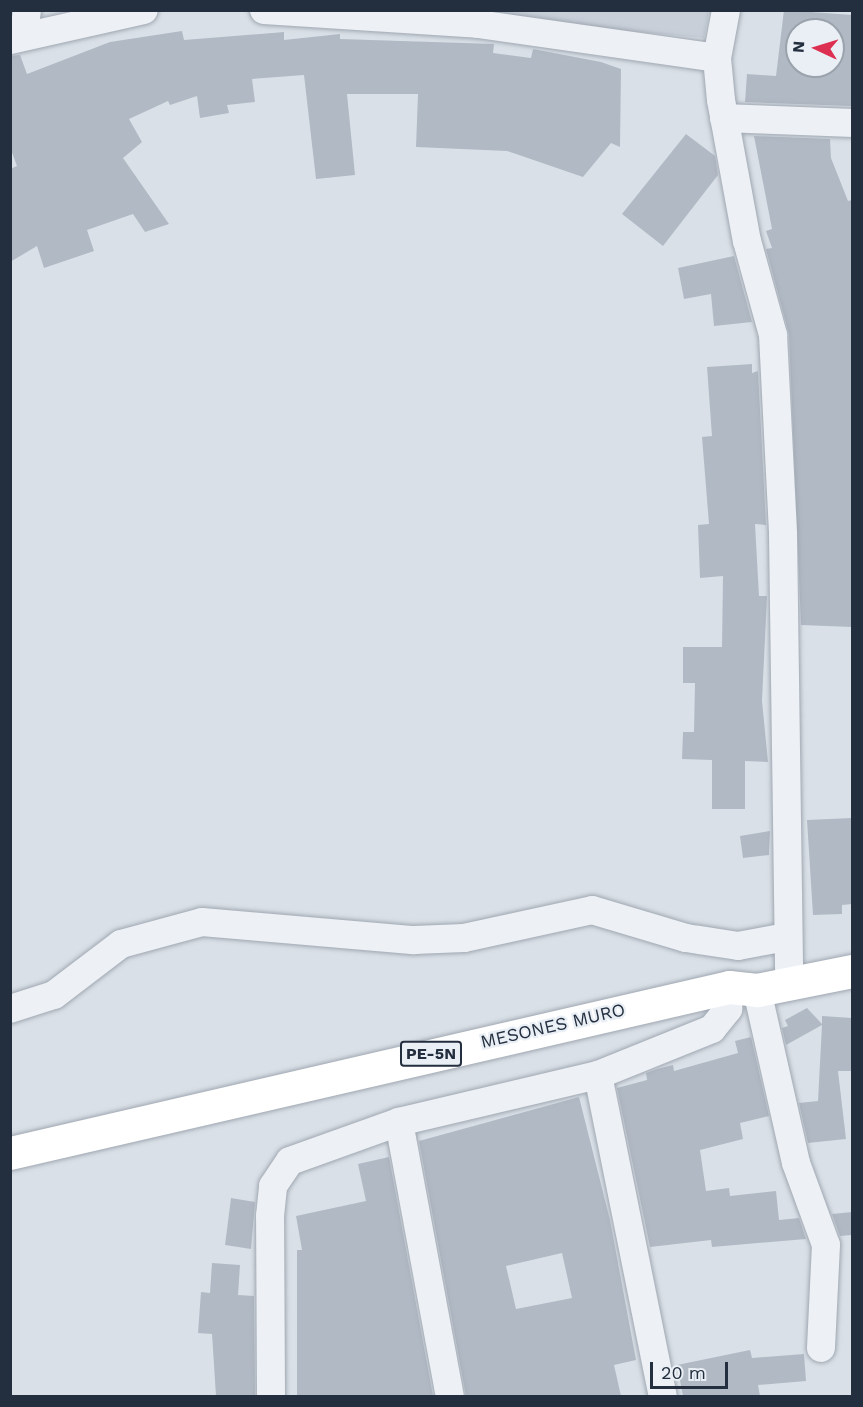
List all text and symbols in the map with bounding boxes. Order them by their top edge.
north arrow [785,18,845,78]
text: N [789,40,808,53]
street label: MESONES MURO [479,999,627,1053]
road number: PE-5N [400,1041,462,1067]
scale bar [653,1350,731,1388]
text: 20 m [661,1362,706,1383]

